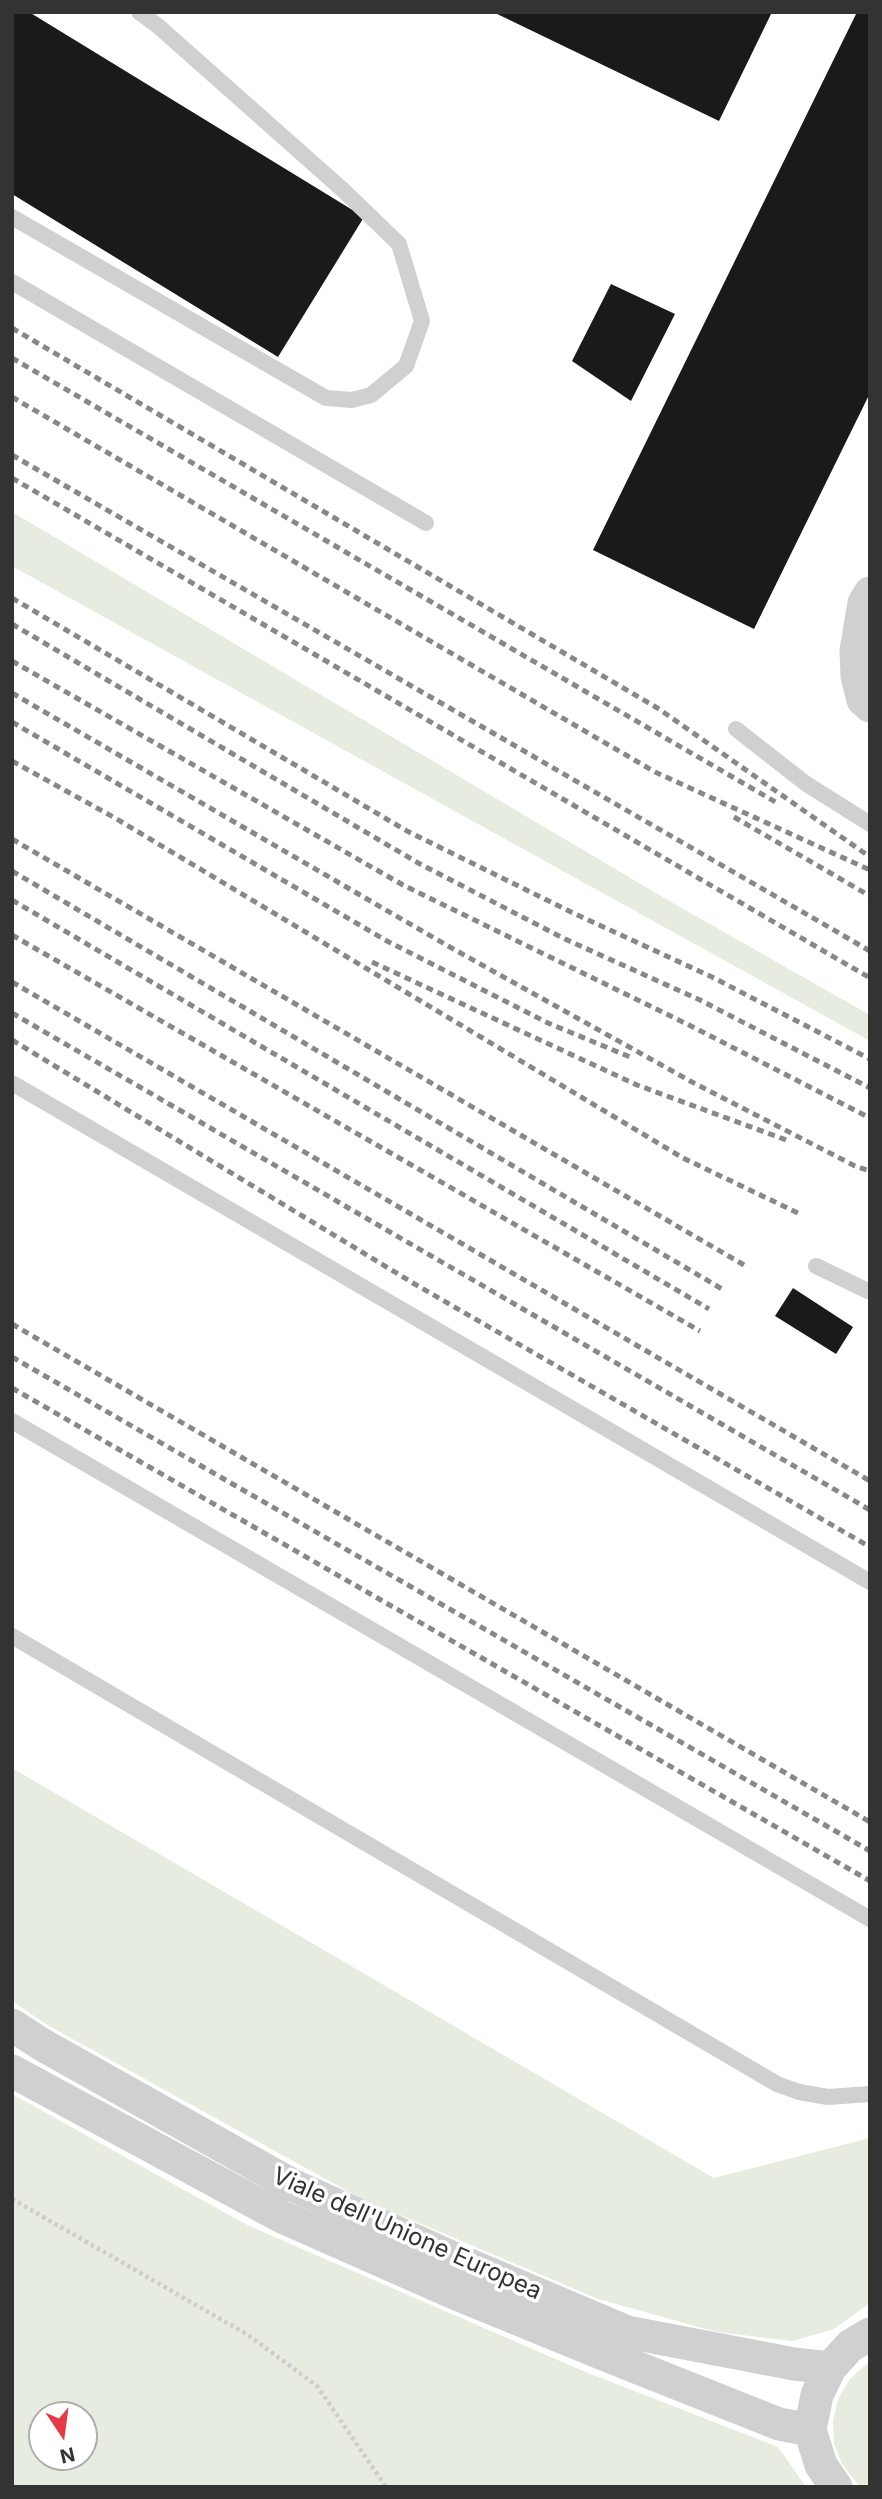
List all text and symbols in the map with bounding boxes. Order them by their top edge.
street label: Viale dell'Unione Europea [268,2162,546,2306]
north arrow [28,2401,98,2471]
text: N [58,2442,77,2468]

